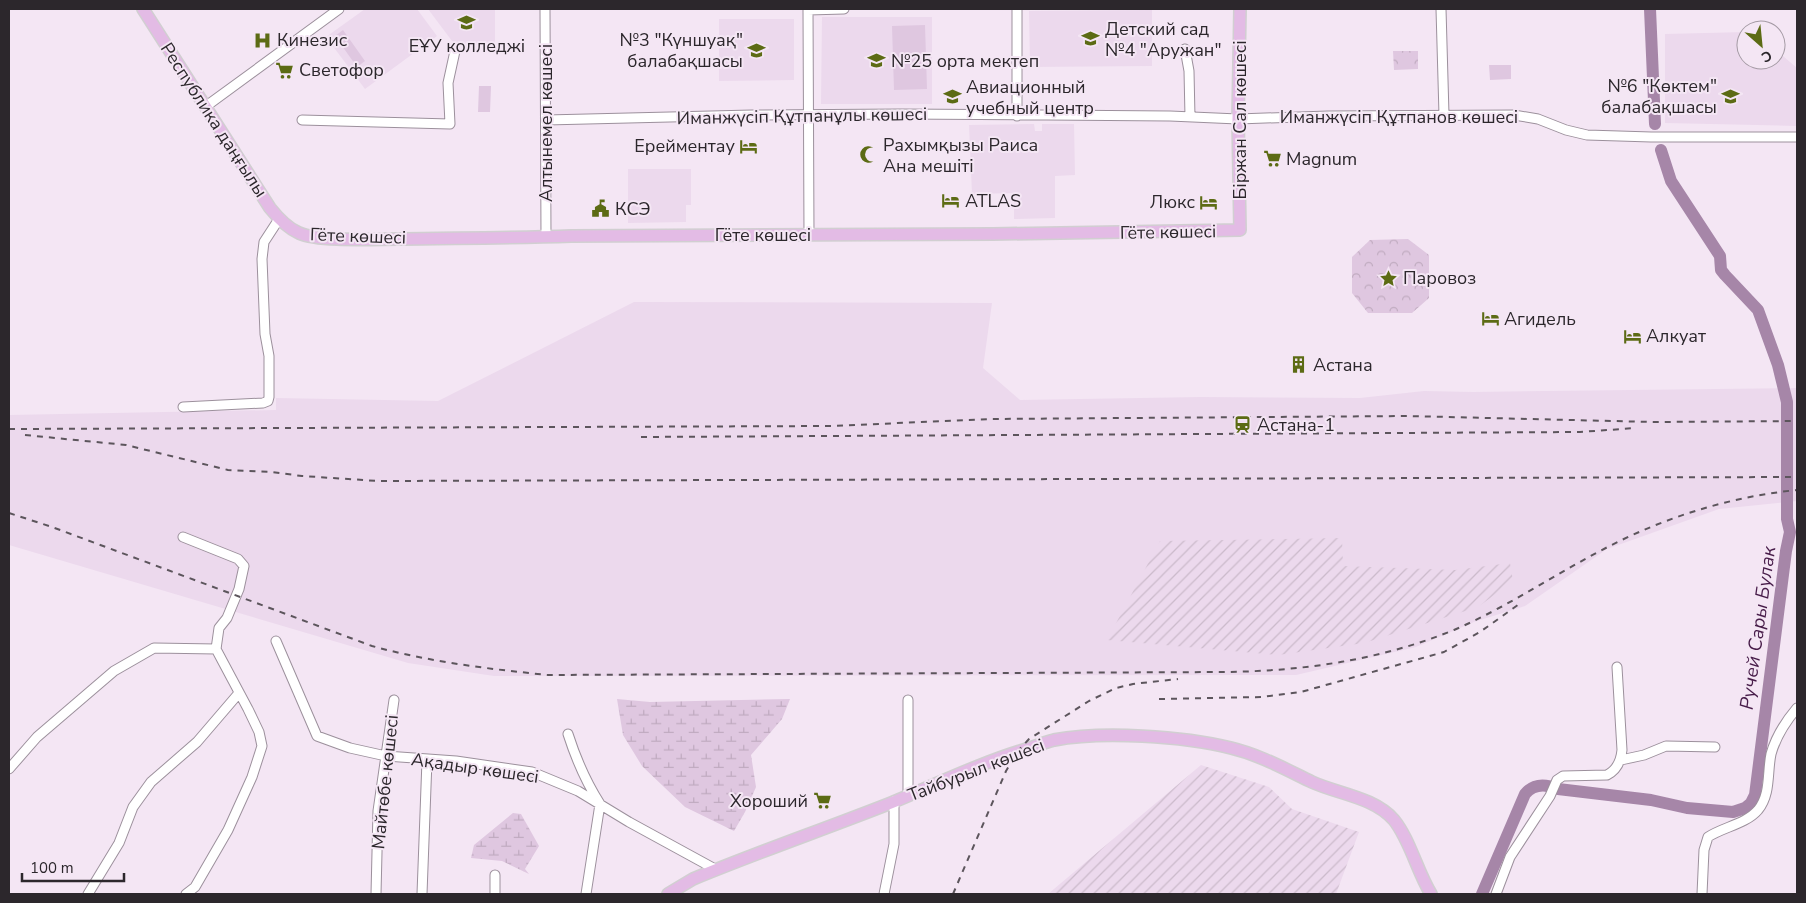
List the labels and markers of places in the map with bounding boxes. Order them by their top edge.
school or university icon: ЕҰУ колледжі [457,13,477,33]
place label: Детский сад №4 "Аружан" [1105,17,1221,62]
place label: Кинезис [277,28,348,52]
place label: №3 "Күншуақ" балабақшасы [620,28,743,73]
school or university icon: Детский сад №4 "Аружан" [1081,29,1101,49]
hospital icon: Кинезис [253,30,273,50]
place label: ЕҰУ колледжі [409,34,525,58]
school or university icon: №3 "Күншуақ" балабақшасы [747,40,767,60]
place label: №25 орта мектеп [891,49,1039,73]
school or university icon: №25 орта мектеп [867,51,887,71]
place label: Светофор [299,58,384,82]
supermarket icon: Светофор [275,60,295,80]
place label: №6 "Көктем" балабақшасы [1601,74,1717,119]
place label: Авиационный учебный центр [966,75,1094,120]
school or university icon: №6 "Көктем" балабақшасы [1721,86,1741,106]
school or university icon: Авиационный учебный центр [942,87,962,107]
place label: Рахымқызы Раиса Ана мешіті [883,133,1038,178]
place label: Ерейментау [634,134,736,158]
hotel icon: Ерейментау [739,136,759,156]
mosque icon: Рахымқызы Раиса Ана мешіті [859,145,879,165]
place label: Magnum [1286,147,1357,171]
supermarket icon: Magnum [1262,149,1282,169]
place label: ATLAS [965,189,1021,213]
place label: Люкс [1150,190,1195,214]
hotel icon: ATLAS [941,191,961,211]
hotel icon: Люкс [1199,192,1219,212]
place label: КСЭ [615,197,651,221]
public building icon: КСЭ [591,199,611,219]
place label: Паровоз [1403,266,1476,290]
place icon: Паровоз [1379,268,1399,288]
place label: Агидель [1504,307,1576,331]
hotel icon: Агидель [1480,309,1500,329]
place label: Алкуат [1646,324,1706,348]
hotel icon: Алкуат [1622,326,1642,346]
place label: Астана [1313,353,1373,377]
building icon: Астана [1289,355,1309,375]
place label: Астана-1 [1257,413,1335,437]
station icon: Астана-1 [1233,415,1253,435]
place label: Хороший [730,789,808,813]
supermarket icon: Хороший [812,791,832,811]

